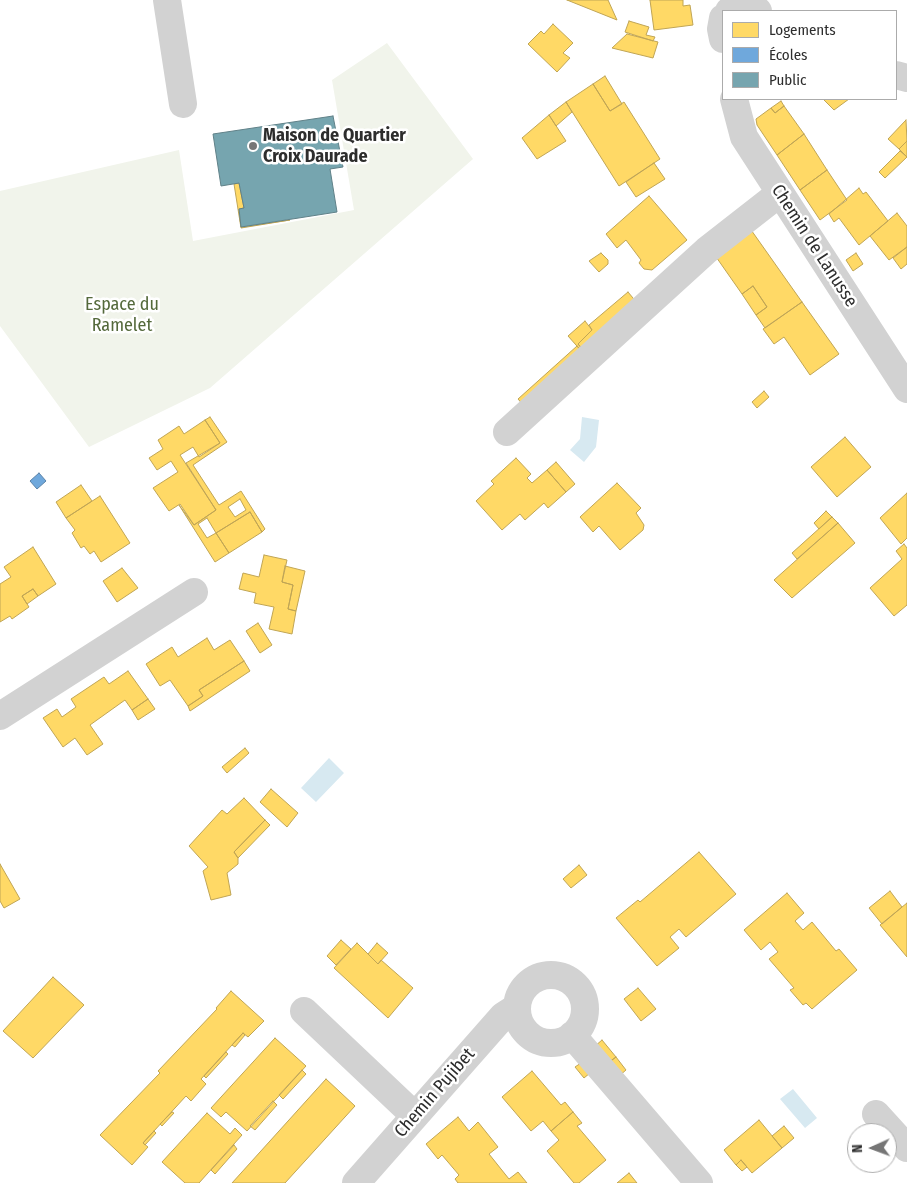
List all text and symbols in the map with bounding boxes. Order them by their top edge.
legend [722,10,897,100]
text: Logements [769,21,836,39]
text: Écoles [769,46,807,64]
text: Public [769,71,806,89]
place label: Maison de Quartier Croix Daurade [263,125,406,168]
marker: Maison de Quartier Croix Daurade [247,140,259,152]
street label: Chemin de Lanusse [766,181,862,311]
park label: Espace du Ramelet [85,294,159,336]
street label: Chemin Pujibet [390,1044,480,1142]
north arrow [847,1123,897,1173]
text: N [849,1144,866,1153]

